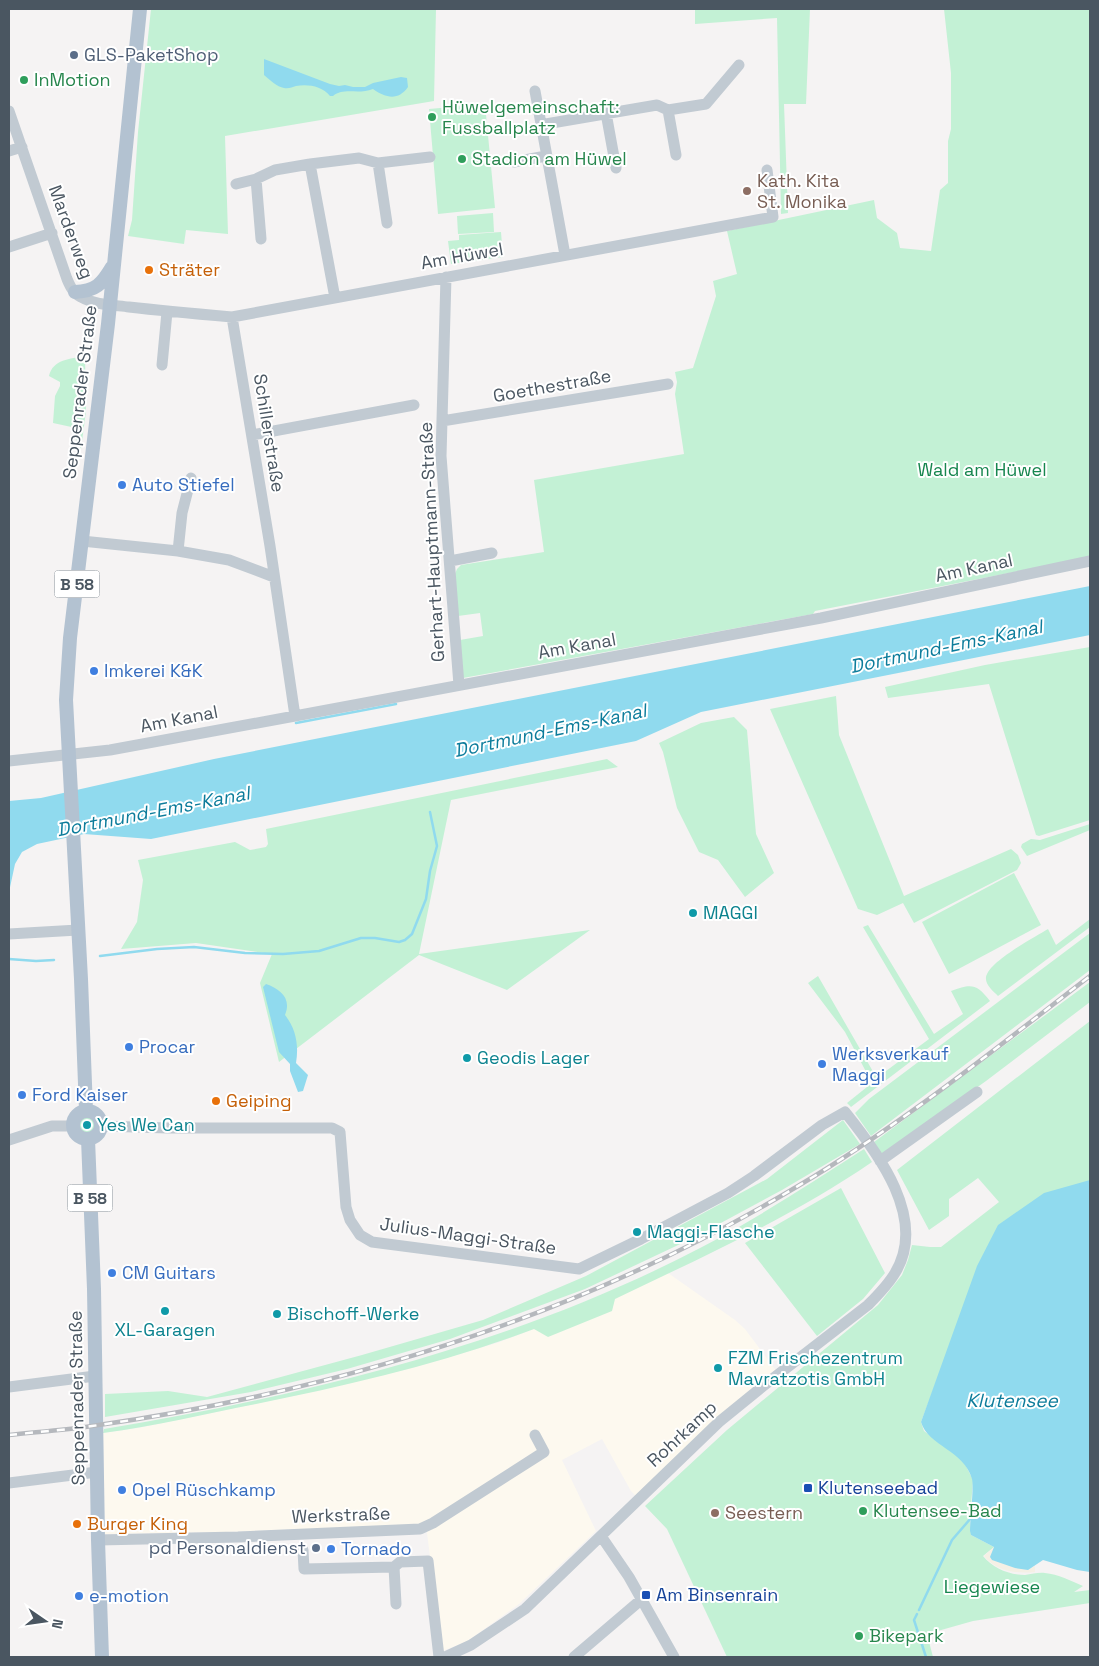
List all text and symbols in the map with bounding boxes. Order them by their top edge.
place label: GLS-PaketShop [84,43,218,66]
marker: GLS-PaketShop [68,49,80,61]
place label: InMotion [34,68,111,91]
marker: InMotion [18,74,30,86]
place label: Hüwelgemeinschaft: Fussballplatz [442,95,619,139]
marker: Hüwelgemeinschaft: Fussballplatz [426,111,438,123]
place label: Stadion am Hüwel [472,147,627,170]
marker: Stadion am Hüwel [456,153,468,165]
place label: Kath. Kita St. Monika [757,169,847,213]
street label: Marderweg [44,182,99,282]
marker: Kath. Kita St. Monika [741,185,753,197]
street label: Am Hüwel [419,237,505,274]
place label: Sträter [159,258,220,281]
marker: Sträter [143,264,155,276]
street label: Seppenrader Straße [57,304,102,480]
street label: Goethestraße [491,364,613,407]
street label: Schillerstraße [249,372,290,494]
street label: Gerhart-Hauptmann-Straße [414,421,449,663]
park label: Wald am Hüwel [917,458,1047,481]
place label: Auto Stiefel [132,473,235,496]
marker: Auto Stiefel [116,479,128,491]
street label: Am Kanal [933,548,1015,587]
road number: B 58 [54,570,100,598]
water label: Dortmund-Ems-Kanal [848,613,1047,679]
street label: Am Kanal [536,627,618,664]
place label: Imkerei K&K [104,659,203,682]
marker: Imkerei K&K [88,665,100,677]
water label: Dortmund-Ems-Kanal [452,697,651,763]
street label: Am Kanal [138,700,220,737]
water label: Dortmund-Ems-Kanal [54,780,254,842]
place label: MAGGI [703,901,758,924]
marker: MAGGI [687,907,699,919]
place label: Procar [139,1035,196,1058]
marker: Procar [123,1041,135,1053]
place label: Werksverkauf Maggi [832,1042,949,1086]
place label: Geodis Lager [477,1046,590,1069]
marker: Geodis Lager [461,1052,473,1064]
marker: Werksverkauf Maggi [816,1058,828,1070]
place label: Ford Kaiser [32,1083,128,1106]
marker: Ford Kaiser [16,1089,28,1101]
place label: Geiping [226,1089,292,1112]
marker: Geiping [210,1095,222,1107]
place label: Yes We Can [97,1113,195,1136]
marker: Yes We Can [81,1119,93,1131]
road number: B 58 [68,1184,112,1212]
street label: Julius-Maggi-Straße [378,1212,558,1259]
place label: Maggi-Flasche [647,1220,775,1243]
marker: Maggi-Flasche [631,1226,643,1238]
place label: CM Guitars [122,1261,216,1284]
marker: CM Guitars [106,1267,118,1279]
place label: Bischoff-Werke [287,1302,419,1325]
marker: XL-Garagen [159,1305,171,1317]
marker: Bischoff-Werke [271,1308,283,1320]
street label: Seppenrader Straße [63,1310,90,1486]
place label: XL-Garagen [115,1318,215,1341]
place label: FZM Frischezentrum Mavratzotis GmbH [728,1346,903,1390]
marker: FZM Frischezentrum Mavratzotis GmbH [712,1362,724,1374]
water label: Klutensee [966,1388,1059,1413]
street label: Rohrkamp [642,1395,721,1472]
place label: Klutenseebad [818,1476,938,1499]
place label: Opel Rüschkamp [132,1478,276,1501]
marker: Klutenseebad [802,1482,814,1494]
marker: Opel Rüschkamp [116,1484,128,1496]
place label: Klutensee-Bad [873,1499,1002,1522]
street label: Werkstraße [291,1501,391,1528]
place label: Seestern [725,1501,803,1524]
marker: Klutensee-Bad [857,1505,869,1517]
marker: Seestern [709,1507,721,1519]
place label: Burger King [87,1512,188,1535]
marker: Burger King [71,1518,83,1530]
place label: pd Personaldienst [149,1536,306,1559]
place label: Tornado [341,1537,412,1560]
marker: pd Personaldienst [310,1542,322,1554]
marker: Tornado [325,1543,337,1555]
park label: Liegewiese [944,1575,1040,1598]
place label: Am Binsenrain [656,1583,778,1606]
place label: e-motion [89,1584,169,1607]
marker: Am Binsenrain [640,1589,652,1601]
marker: e-motion [73,1590,85,1602]
north arrow [20,1596,70,1646]
text: N [48,1617,67,1631]
place label: Bikepark [869,1624,944,1647]
marker: Bikepark [853,1630,865,1642]

